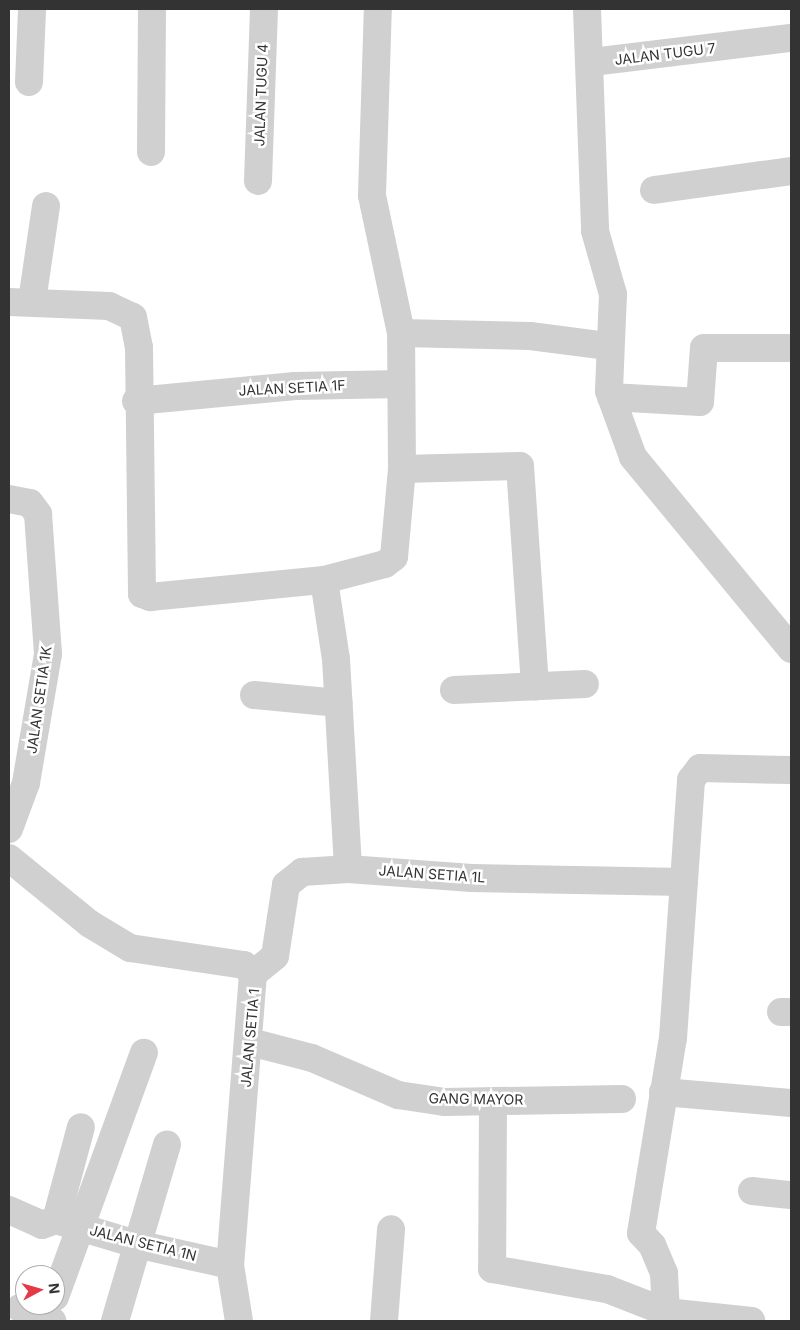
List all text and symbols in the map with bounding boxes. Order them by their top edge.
street label: JALAN TUGU 7 [614,39,716,69]
street label: JALAN TUGU 4 [251,43,271,147]
street label: JALAN SETIA 1F [238,377,346,399]
street label: JALAN SETIA 1K [23,645,55,755]
street label: JALAN SETIA 1L [378,862,486,886]
street label: JALAN SETIA 1 [237,988,263,1088]
street label: GANG MAYOR [428,1090,524,1108]
street label: JALAN SETIA 1N [88,1222,198,1264]
north arrow [15,1265,65,1315]
text: N [45,1282,63,1295]

